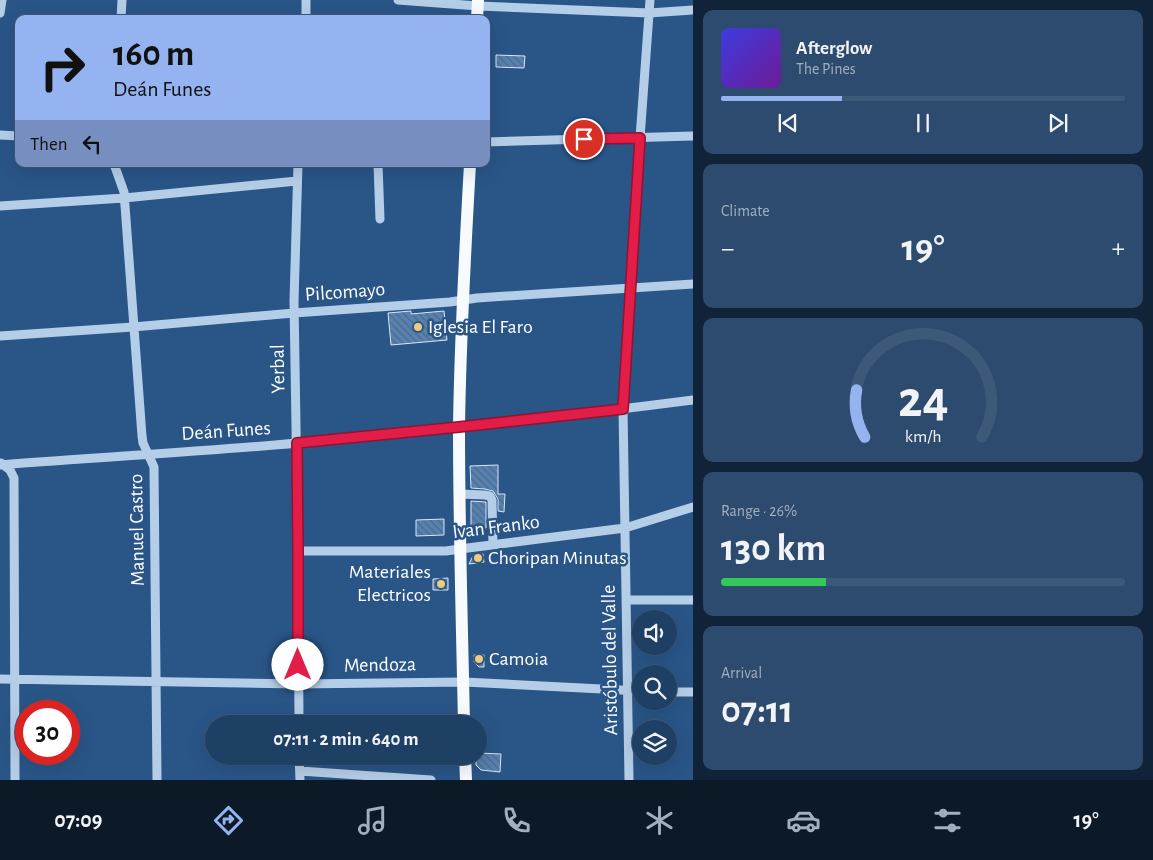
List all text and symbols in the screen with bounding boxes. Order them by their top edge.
icon: right [30,35,95,100]
text: 160 m [113,37,194,72]
text: Afterglow [796,39,872,58]
text: The Pines [796,61,856,77]
text: Deán Funes [113,78,211,100]
icon: previous [774,109,802,137]
icon: pause [909,109,937,137]
icon: next [1044,109,1072,137]
pin [563,118,605,160]
icon: arrive [570,125,598,153]
icon: left [78,130,106,158]
text: Then [30,135,68,154]
text: Climate [721,203,770,219]
text: 19° [901,230,945,268]
text: − [721,235,734,263]
text: + [1112,235,1125,263]
street label: Pilcomayo [304,279,386,305]
place label: Iglesia El Faro [428,317,533,337]
marker: Iglesia El Faro [412,321,424,333]
street label: Yerbal [268,344,288,394]
text: 24 [898,374,948,426]
street label: Deán Funes [181,418,271,444]
text: km/h [905,428,941,446]
street label: Manuel Castro [126,474,148,586]
text: Range · 26% [721,503,797,519]
street label: Ivan Franko [451,512,541,542]
text: 130 km [721,530,826,568]
place label: Choripan Minutas [488,548,627,568]
marker: Choripan Minutas [472,552,484,564]
place label: Materiales Electricos [349,562,431,605]
marker: Materiales Electricos [435,578,447,590]
street label: Aristóbulo del Valle [599,584,621,736]
map controls [632,610,677,765]
button: sound [632,610,677,655]
position arrow [271,638,323,690]
place label: Camoia [489,649,548,669]
marker: Camoia [473,653,485,665]
street label: Mendoza [344,654,416,676]
button: search [632,665,677,710]
text: Arrival [721,665,762,681]
text: 07:11 [721,692,793,730]
speed limit sign: 30 [15,700,80,765]
button: layers [632,720,677,765]
text: 07:11 · 2 min · 640 m [273,730,419,749]
icon: directions [211,803,246,838]
icon: music [355,803,390,838]
icon: phone [499,803,534,838]
icon: climate [642,803,677,838]
icon: car [786,803,821,838]
icon: filters [930,803,965,838]
text: 07:09 [54,809,102,831]
text: 19° [1074,809,1099,831]

